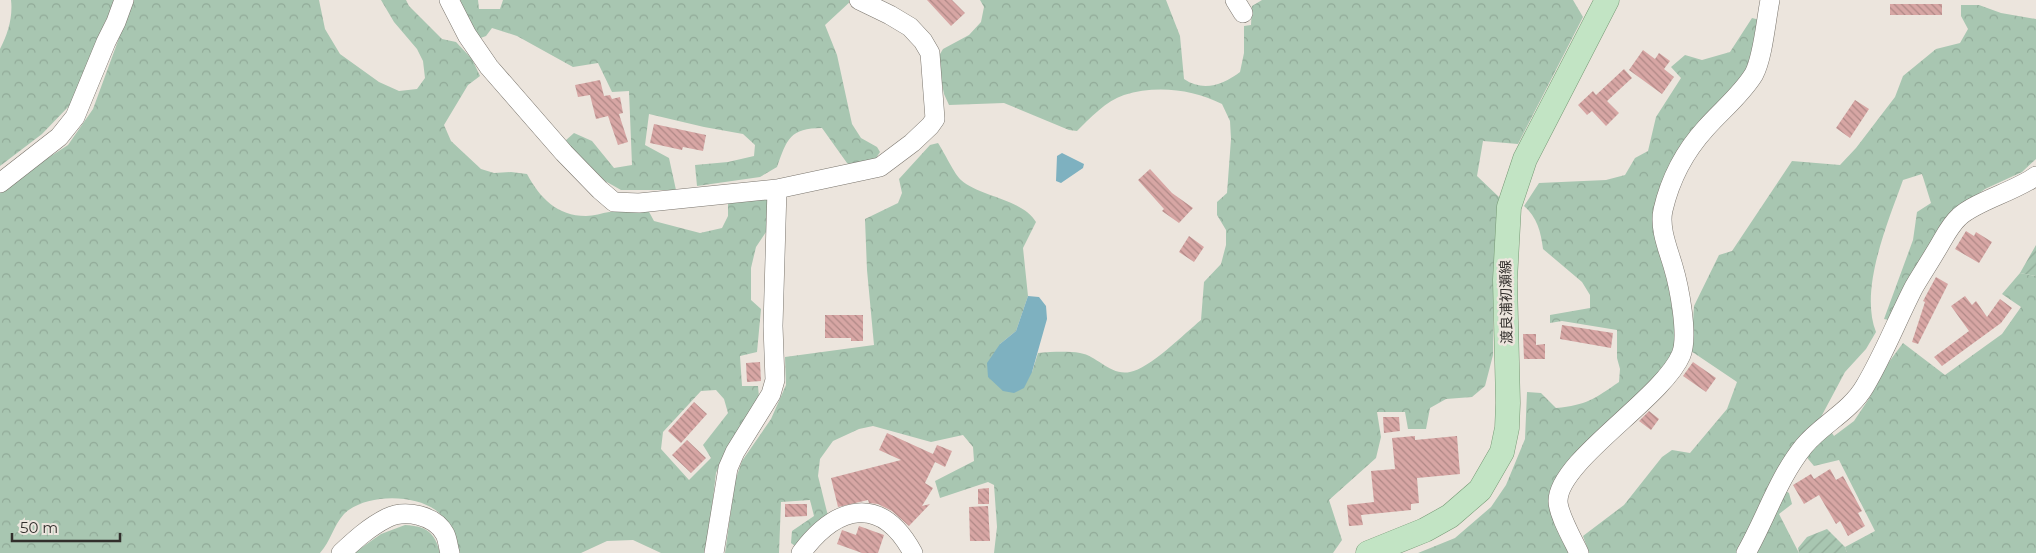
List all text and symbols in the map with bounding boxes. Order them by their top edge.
street label: 渡良浦初瀬線 [1496,260,1516,344]
scale bar [12,510,120,542]
text: 50 m [20,518,58,537]

